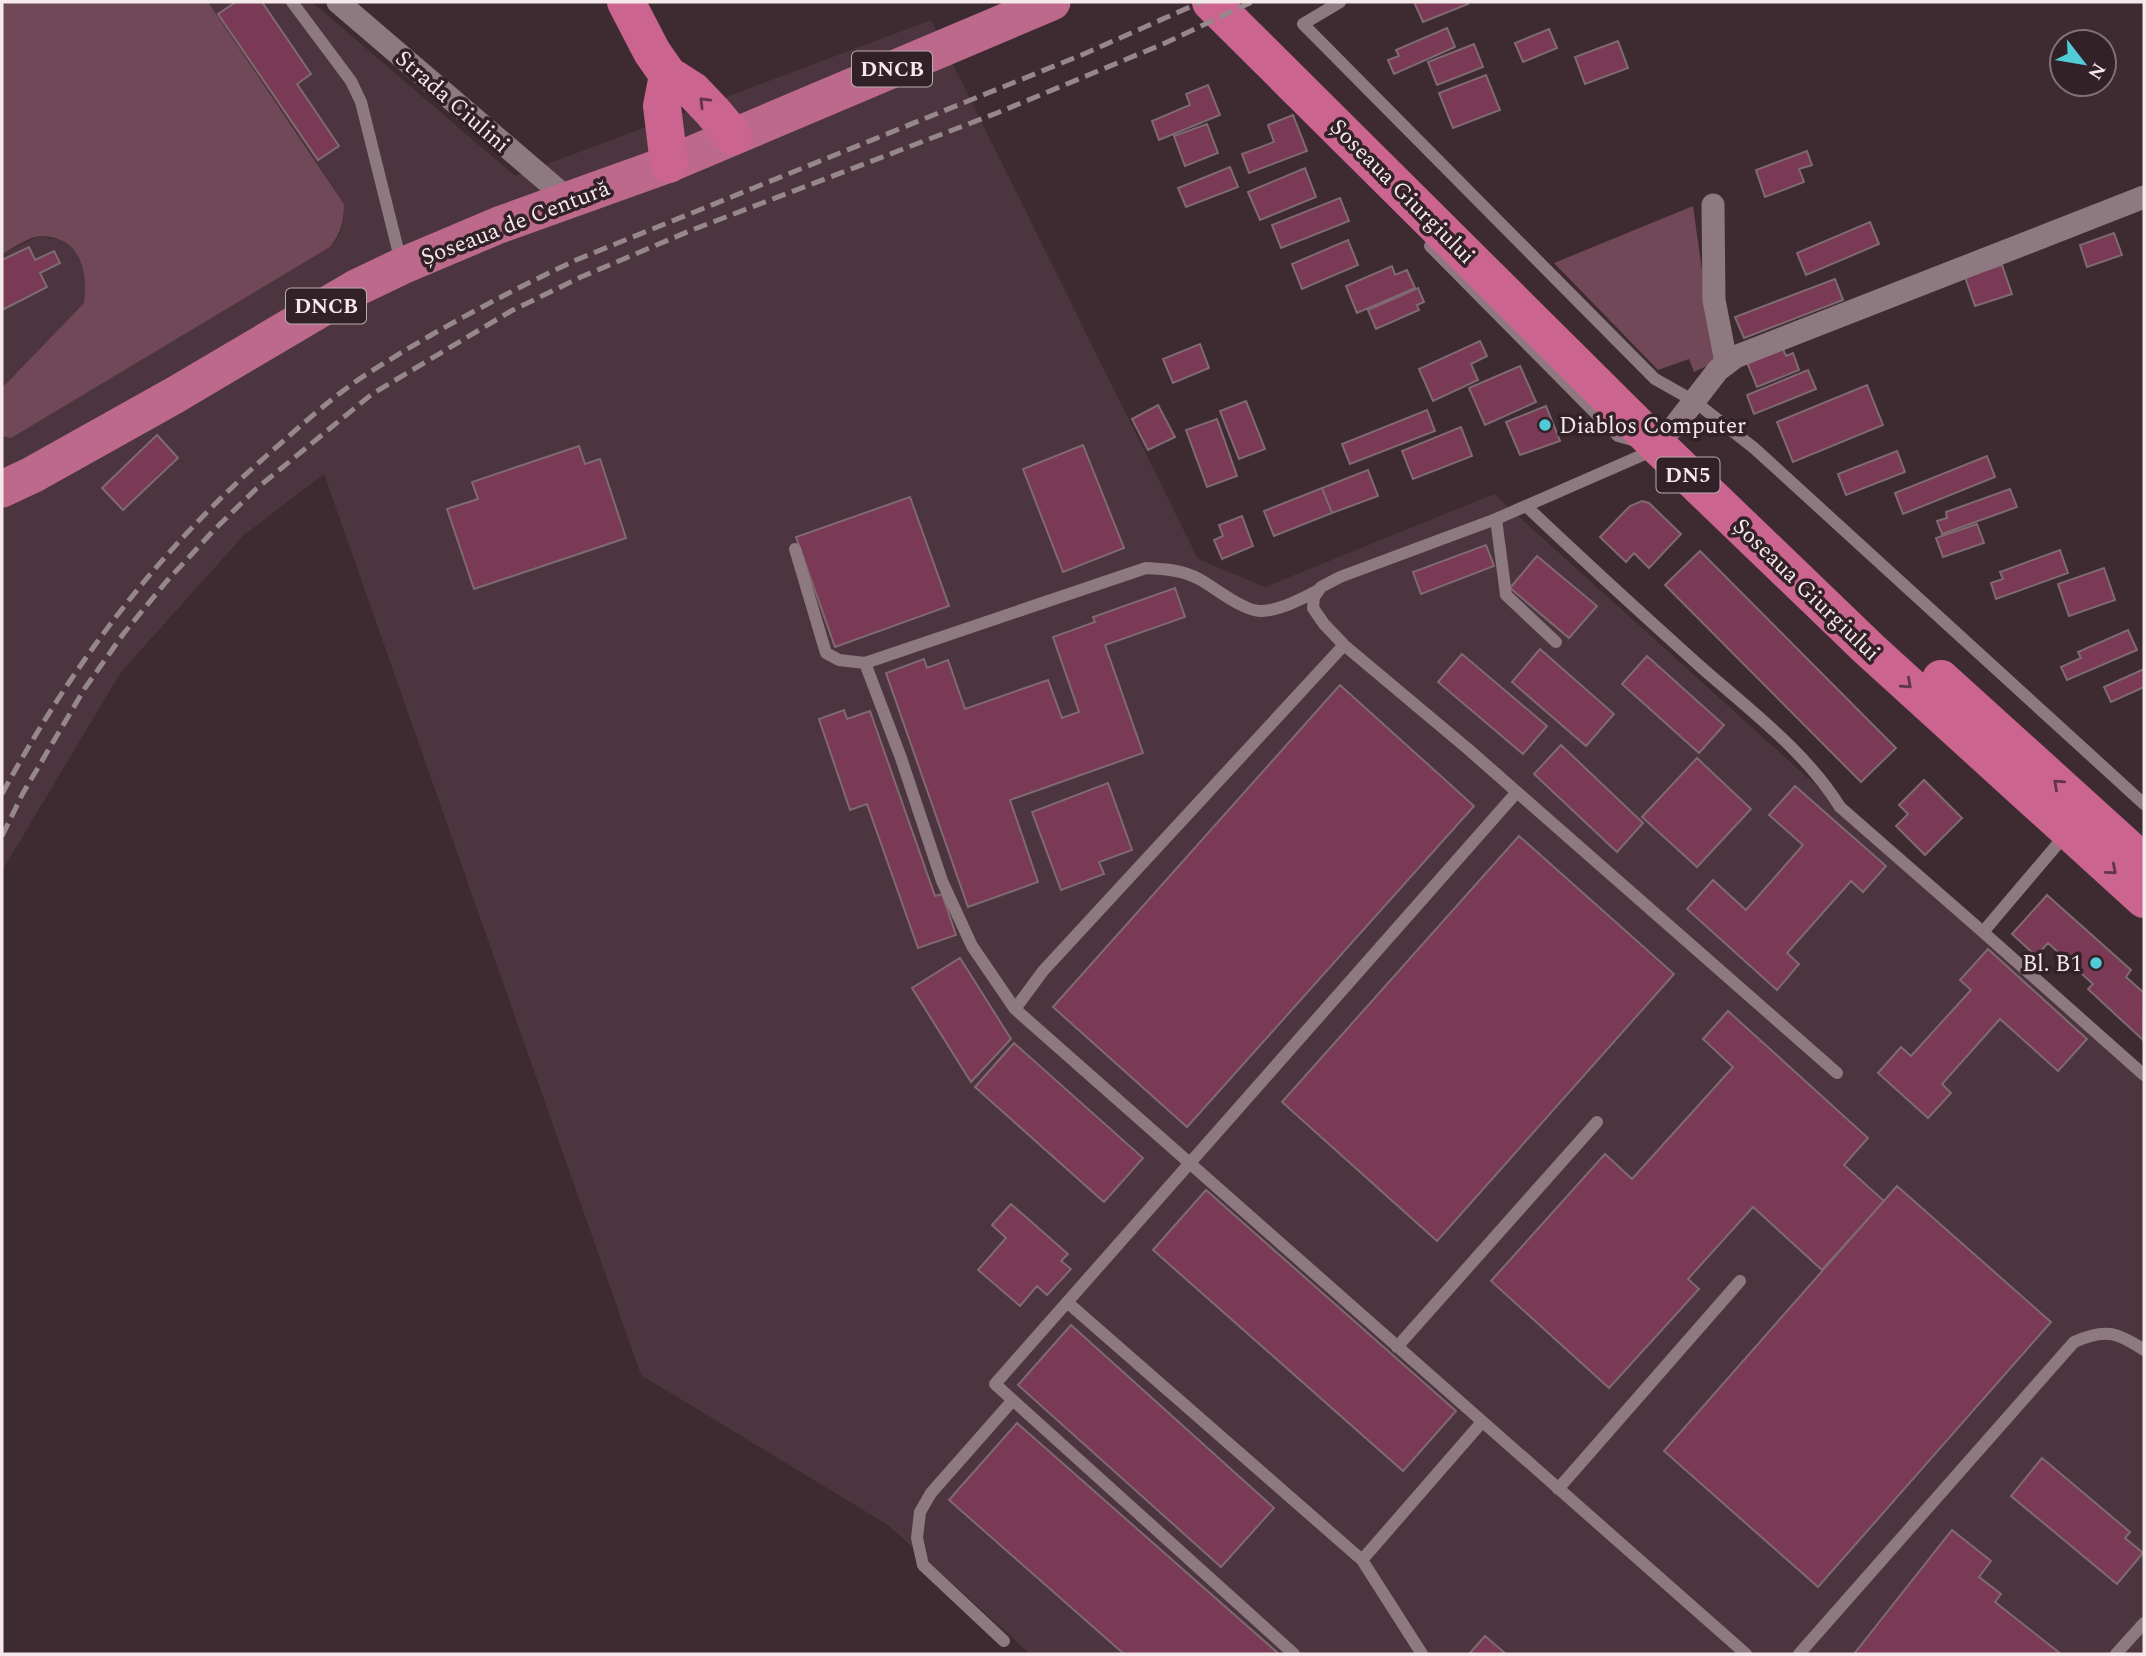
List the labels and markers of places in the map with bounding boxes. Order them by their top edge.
place label: Diablos Computer [1559,409,1746,444]
marker: Diablos Computer [1537,417,1553,433]
place label: Bl. B1 [2022,947,2082,982]
marker: Bl. B1 [2088,955,2104,971]

